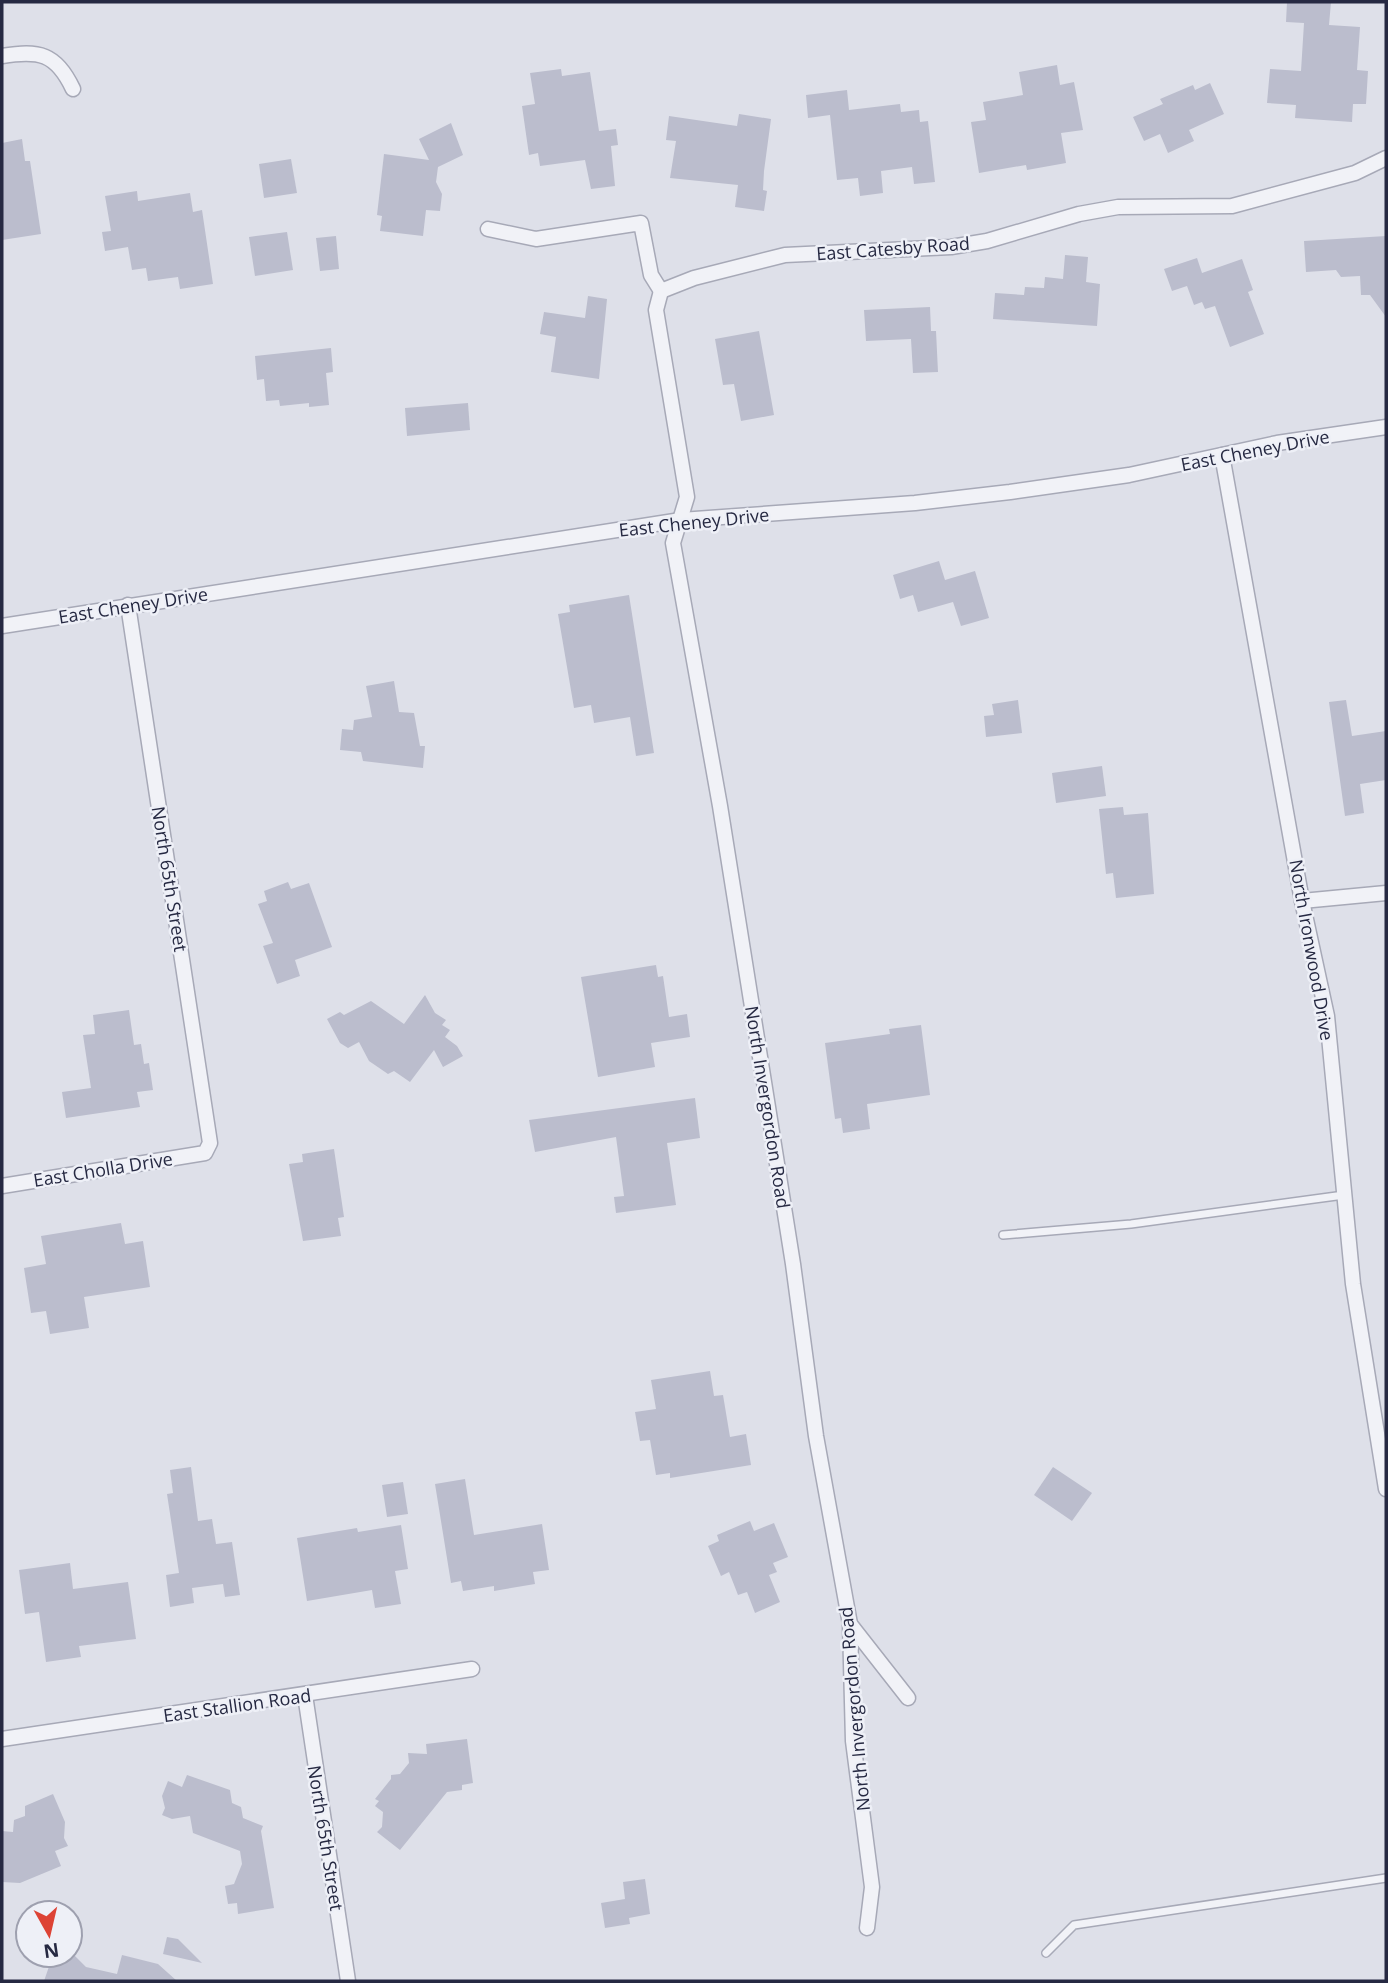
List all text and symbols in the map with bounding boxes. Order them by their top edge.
street label: East Catesby Road [815,231,971,265]
street label: East Cheney Drive [1179,424,1331,476]
street label: East Cheney Drive [618,502,770,542]
street label: East Cheney Drive [57,581,209,629]
street label: North 65th Street [147,805,193,953]
street label: North Ironwood Drive [1284,858,1340,1042]
street label: North Invergordon Road [740,1004,796,1210]
street label: East Cholla Drive [32,1146,174,1192]
street label: North Invergordon Road [833,1606,875,1812]
street label: East Stallion Road [162,1683,312,1727]
street label: North 65th Street [303,1764,349,1912]
north arrow [14,1899,84,1969]
text: N [42,1937,61,1965]

